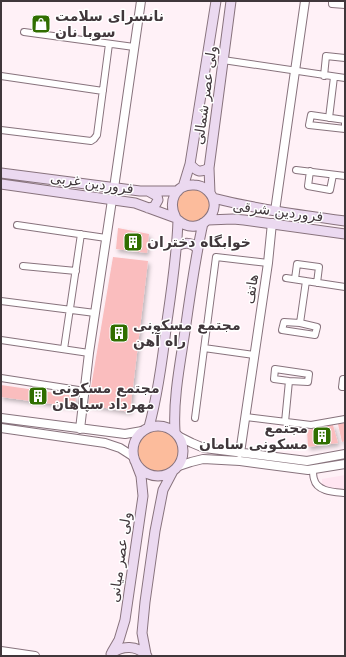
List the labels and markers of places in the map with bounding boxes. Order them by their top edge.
place label: نانسرای سلامت سوبا نان [55,8,164,41]
shop icon: نانسرای سلامت سوبا نان [30,13,52,35]
building icon: خوابگاه دختران [122,231,144,253]
place label: خوابگاه دختران [147,234,251,251]
place label: مجتمع مسکونی راه آهن [133,317,241,350]
building icon: مجتمع مسکونی راه آهن [108,322,130,344]
place label: مجتمع مسکونی مهرداد سپاهان [52,380,160,413]
building icon: مجتمع مسکونی مهرداد سپاهان [27,385,49,407]
place label: مجتمع مسکونی سامان [199,420,308,453]
building icon: مجتمع مسکونی سامان [311,425,333,447]

